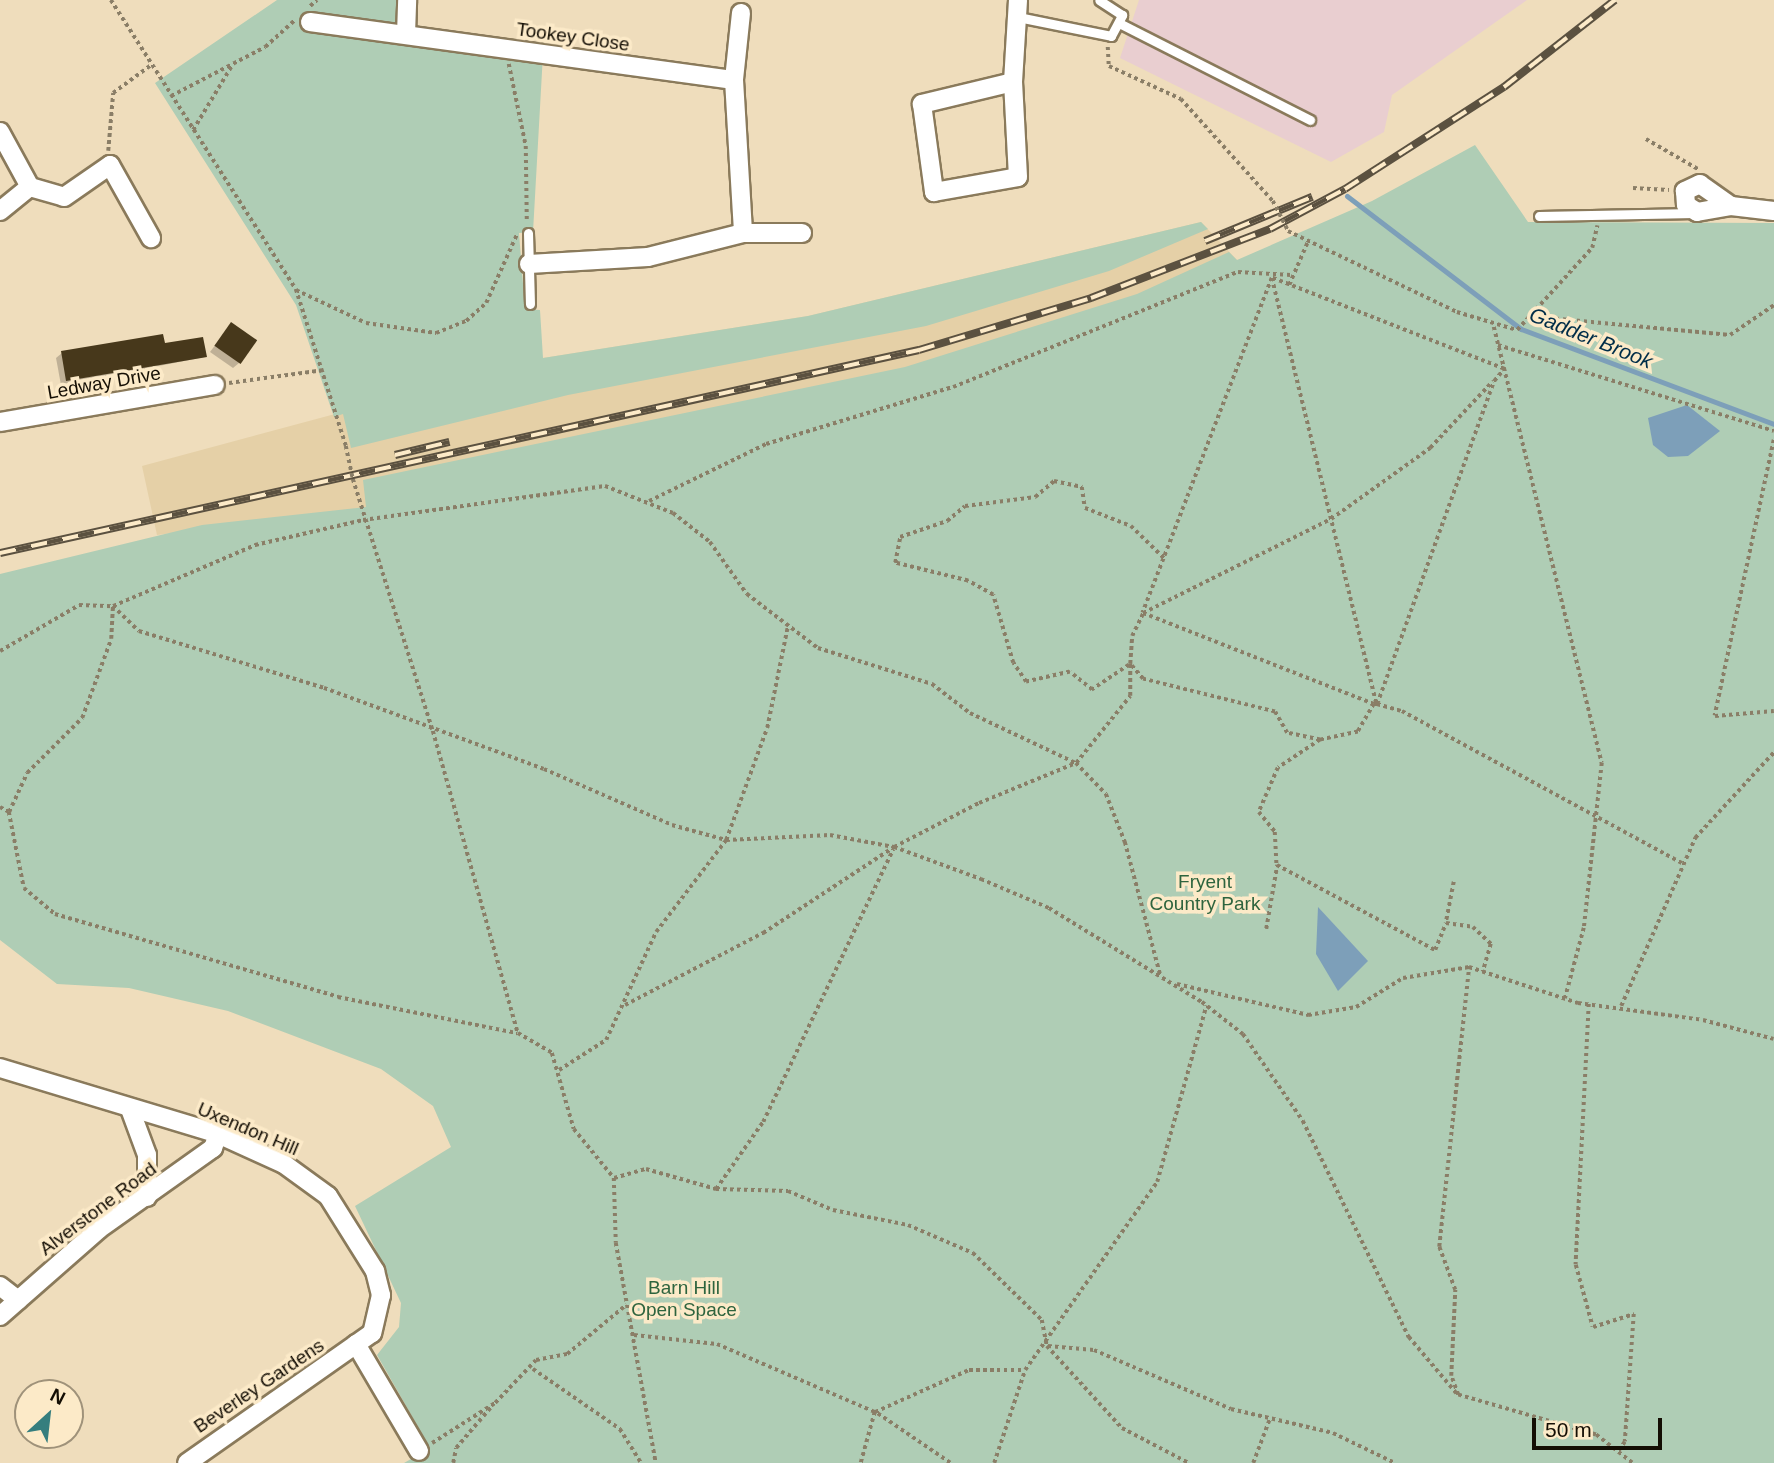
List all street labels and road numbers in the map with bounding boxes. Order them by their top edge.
street label: Tookey Close [515,18,631,56]
street label: Ledway Drive [45,362,163,404]
street label: Uxendon Hill [194,1097,302,1161]
street label: Alverstone Road [35,1158,161,1260]
street label: Beverley Gardens [190,1334,328,1438]

